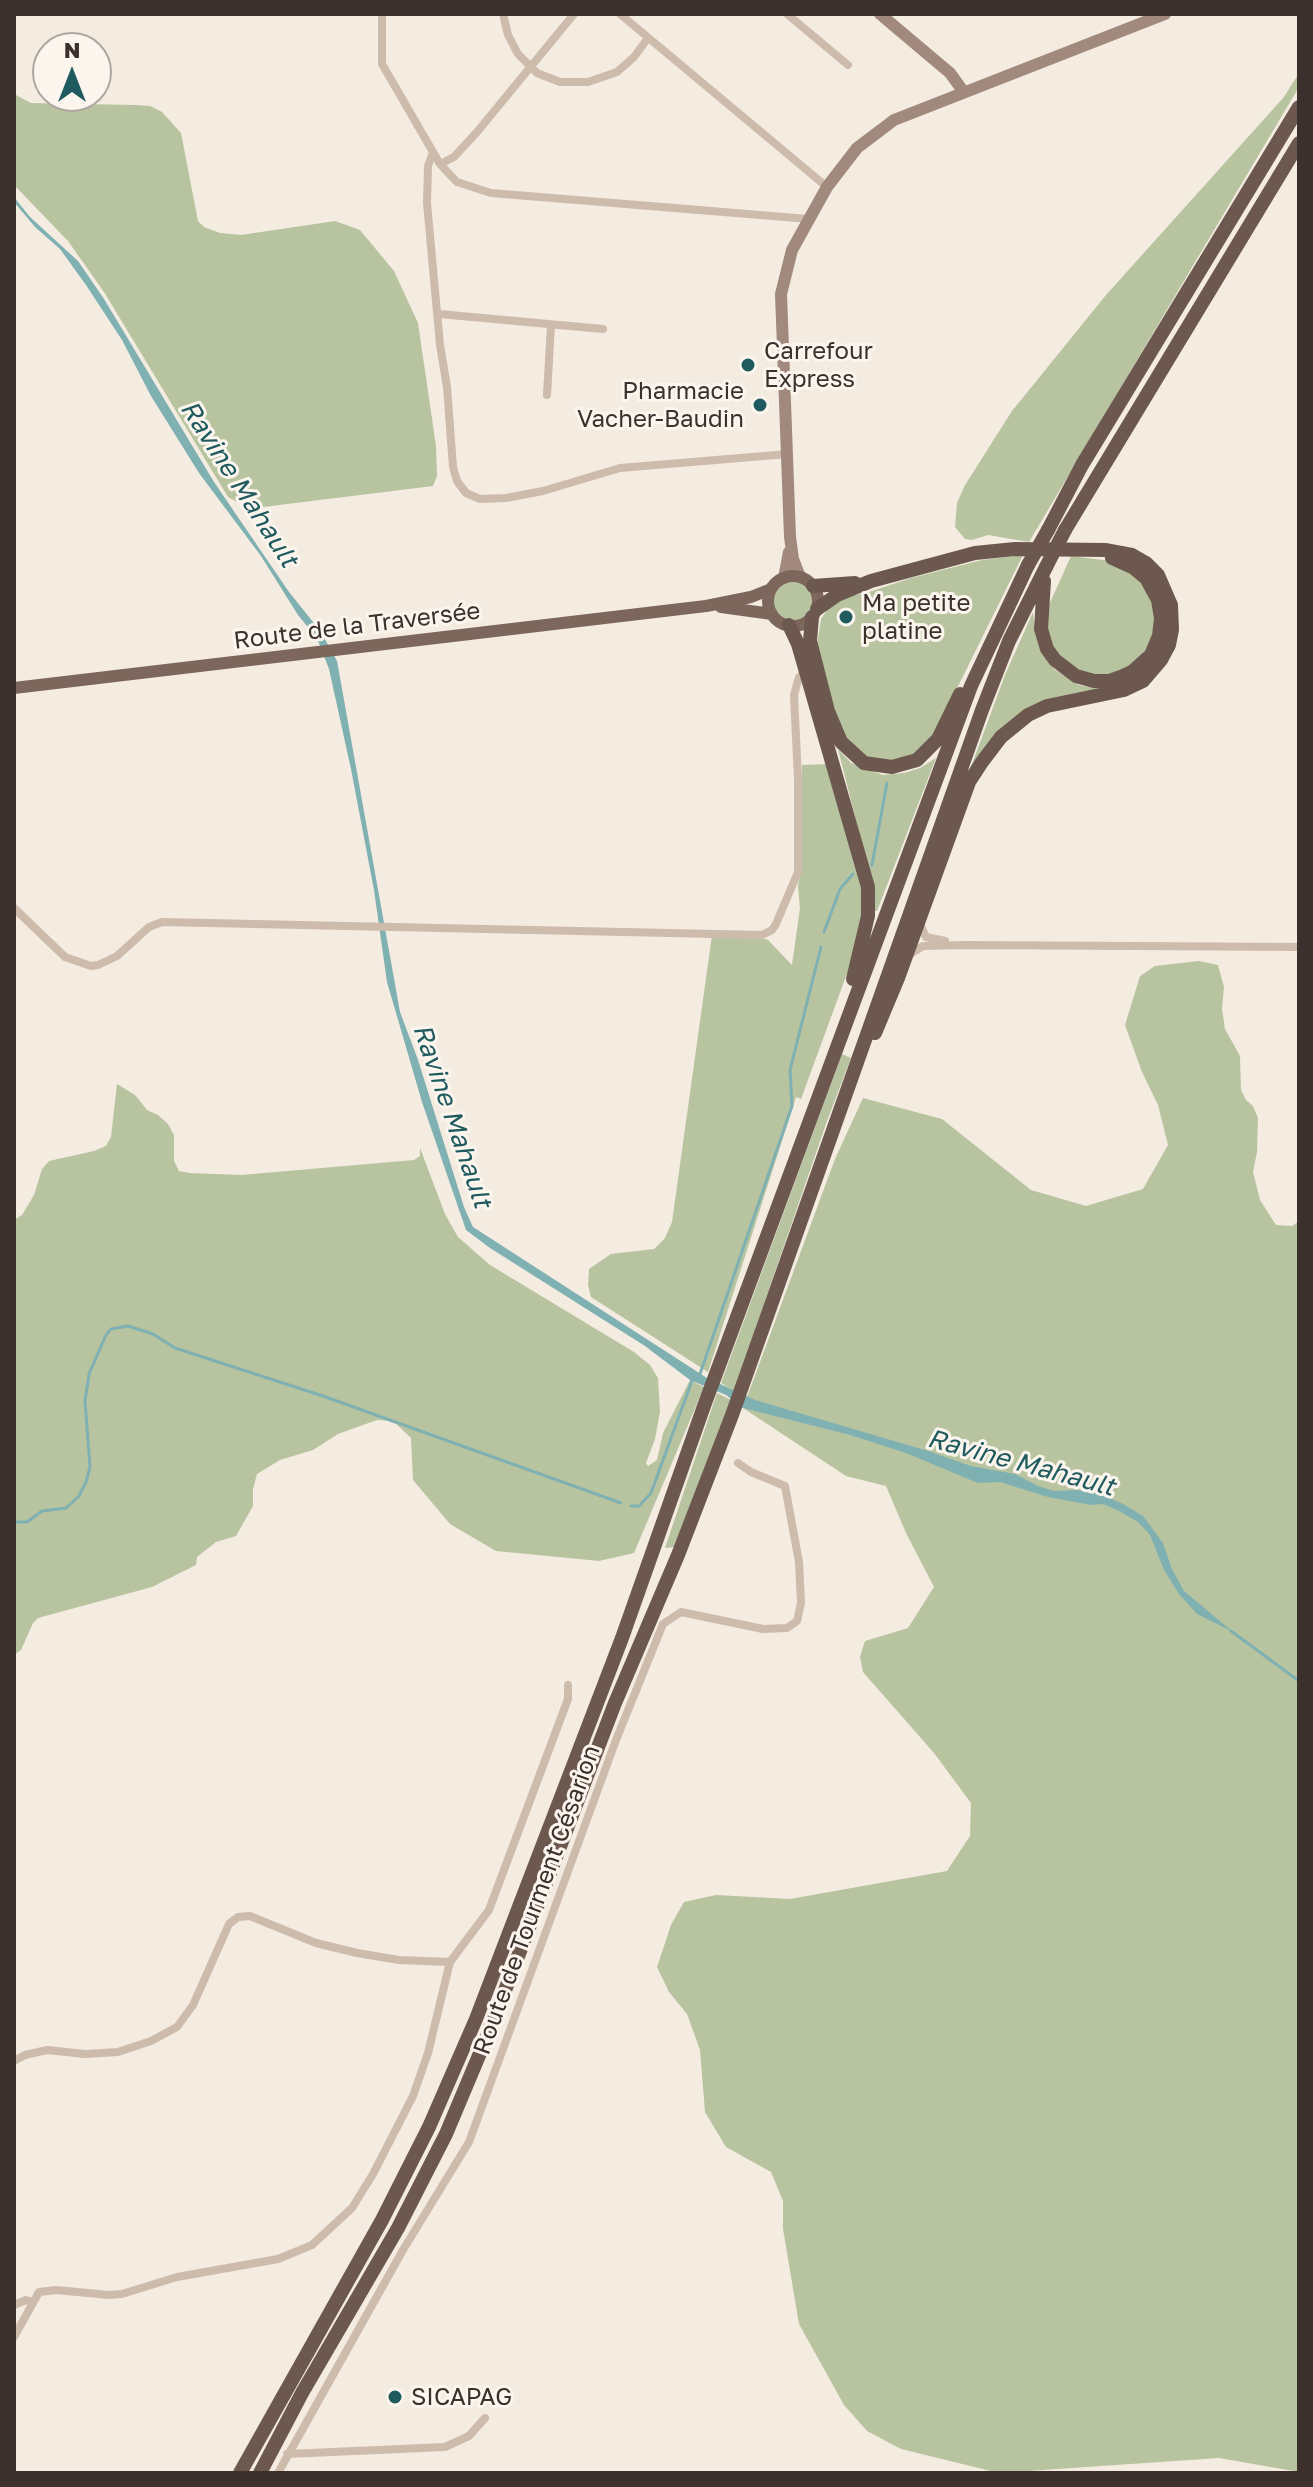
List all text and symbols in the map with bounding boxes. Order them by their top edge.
north arrow [32,32,112,112]
text: N [64,36,80,63]
place label: Carrefour Express [764,337,873,393]
marker: Carrefour Express [739,356,757,374]
place label: Pharmacie Vacher-Baudin [577,377,744,433]
water label: Ravine Mahault [174,395,304,573]
marker: Pharmacie Vacher-Baudin [751,396,769,414]
place label: Ma petite platine [862,589,970,645]
street label: Route de la Traversée [232,597,482,655]
marker: Ma petite platine [837,608,855,626]
water label: Ravine Mahault [406,1020,498,1212]
water label: Ravine Mahault [924,1423,1118,1503]
street label: Route de Tourment Césarion [468,1741,606,2059]
place label: SICAPAG [411,2383,512,2411]
marker: SICAPAG [386,2388,404,2406]

